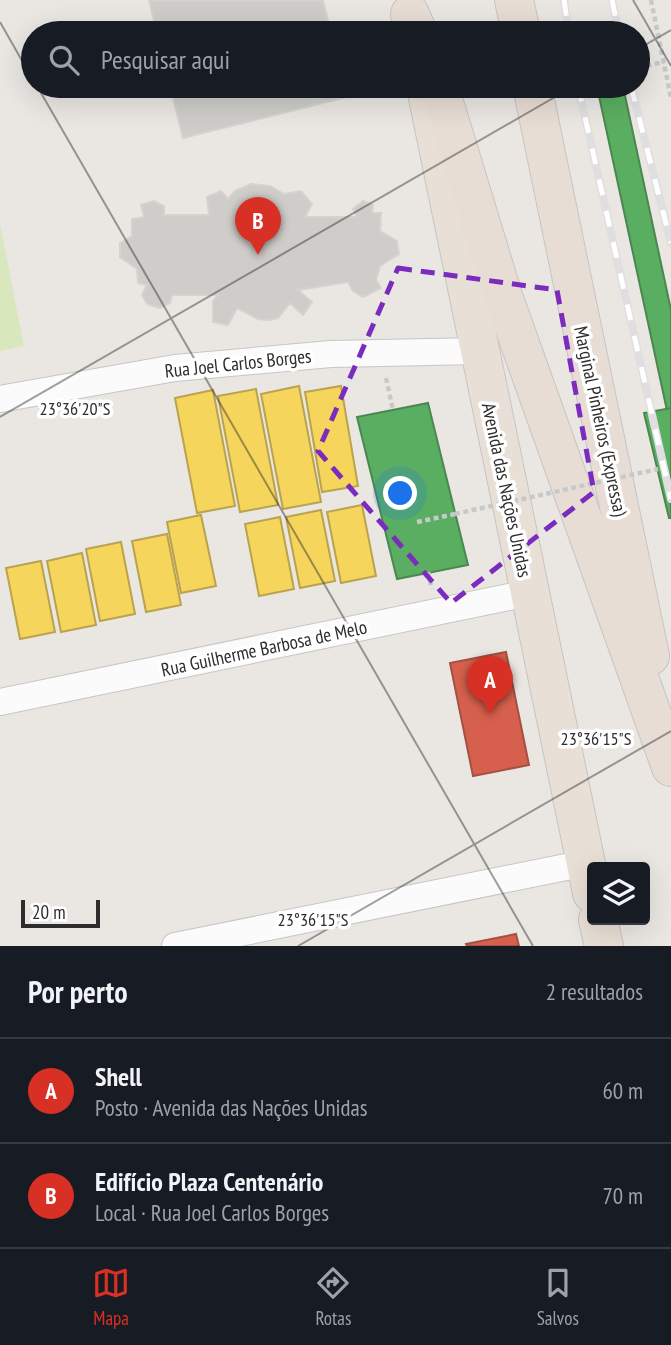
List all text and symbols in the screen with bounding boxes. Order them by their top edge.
search box [21,21,650,98]
icon: search [45,41,83,79]
text: Pesquisar aqui [101,43,230,76]
pin: B [235,197,281,255]
street label: Marginal Pinheiros (Expressa) [569,324,633,519]
street label: Rua Joel Carlos Borges [164,343,312,383]
text: 23°36'20"S [40,397,111,420]
street label: Avenida das Nações Unidas [477,401,537,579]
your location [383,476,417,510]
street label: Rua Guilherme Barbosa de Melo [159,614,369,682]
pin: A [467,656,513,714]
text: 23°36'15"S [561,727,632,750]
map controls [587,862,650,925]
button: layers [587,862,650,925]
scale bar [21,897,100,929]
text: 20 m [32,900,66,924]
text: 23°36'15"S [278,908,349,931]
text: Por perto [28,972,128,1011]
text: 2 resultados [546,977,643,1006]
text: Shell [95,1060,142,1093]
text: A [45,1076,57,1105]
text: 60 m [602,1076,643,1105]
text: Posto · Avenida das Nações Unidas [95,1093,368,1122]
text: Edifício Plaza Centenário [95,1165,323,1198]
text: B [45,1181,57,1210]
text: 70 m [602,1181,643,1210]
text: Local · Rua Joel Carlos Borges [95,1198,329,1227]
tab: Mapa [92,1264,130,1330]
tab: Rotas [314,1264,352,1330]
tab: Salvos [537,1264,579,1330]

